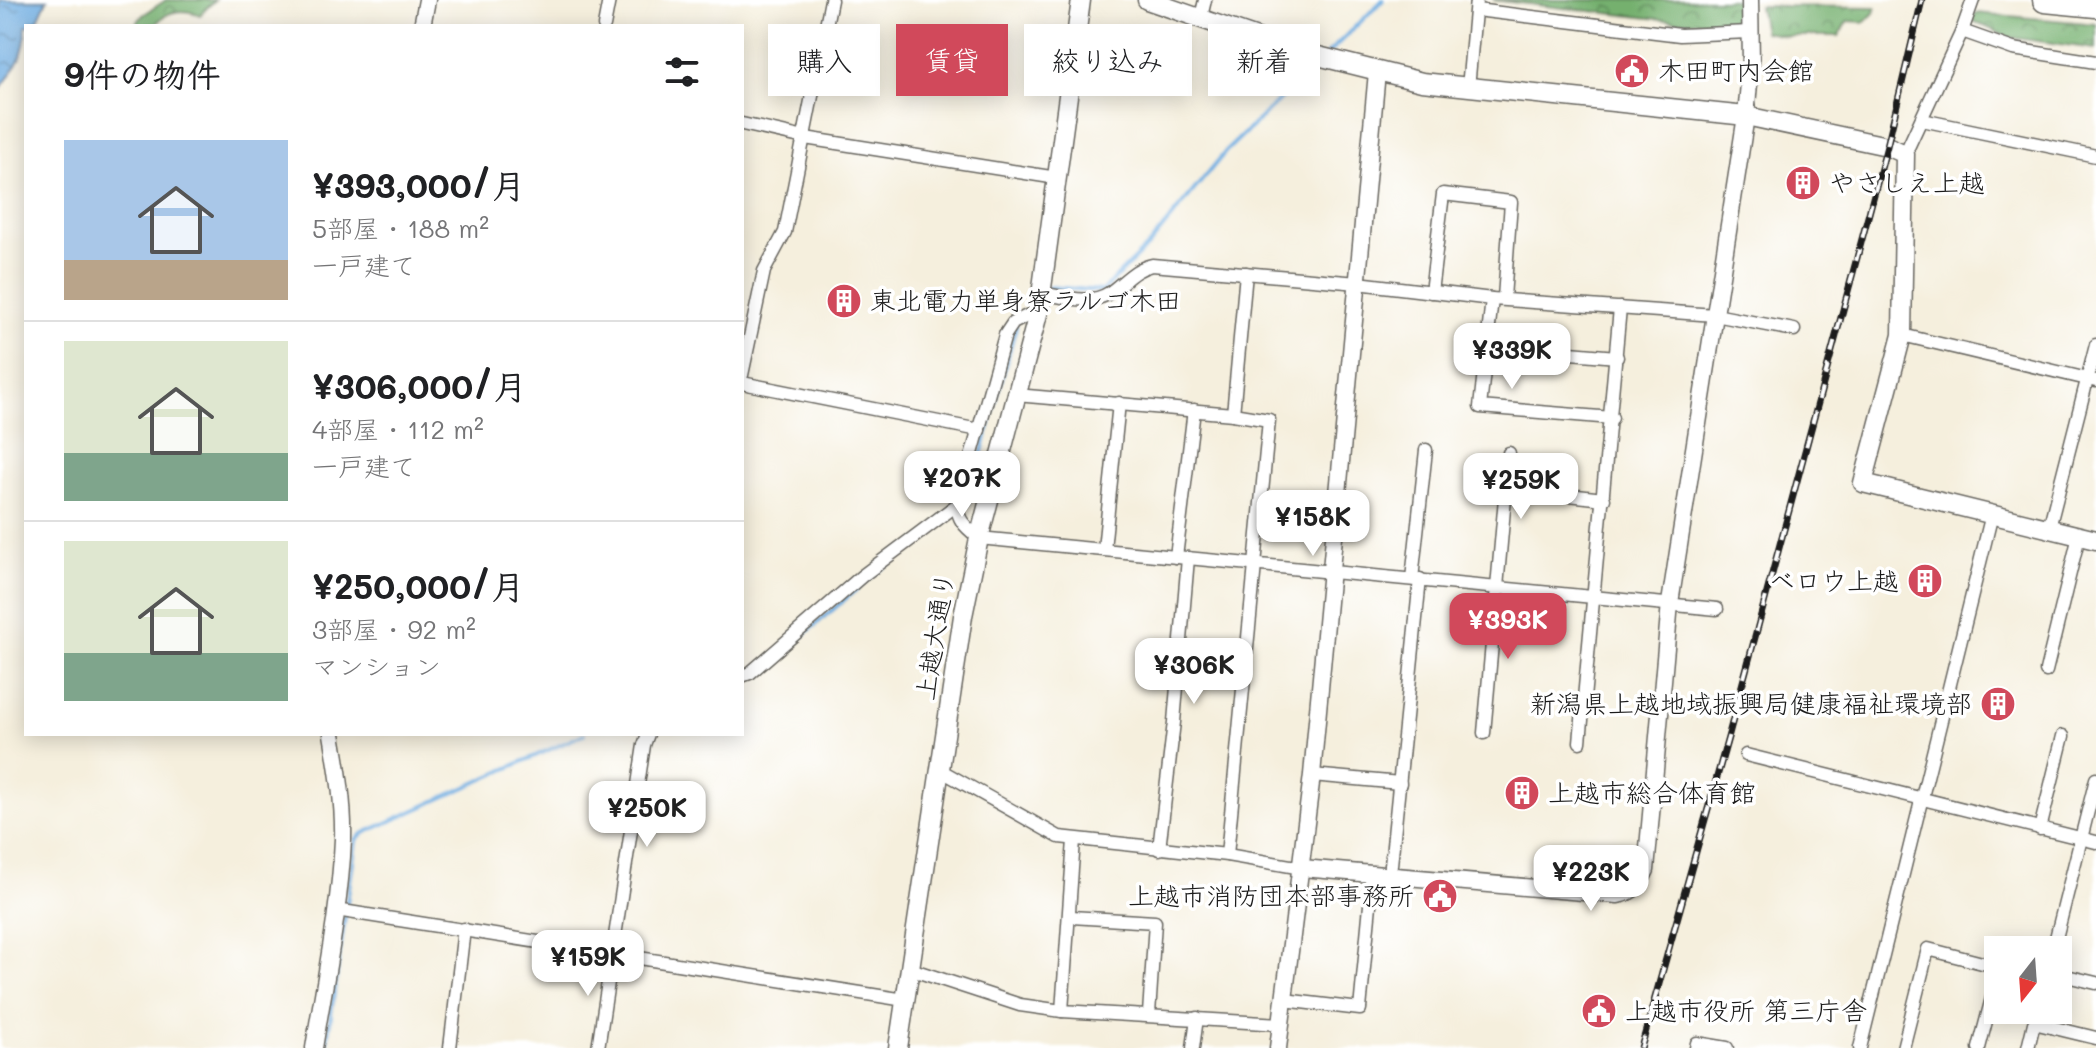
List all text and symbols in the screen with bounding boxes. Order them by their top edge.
chip: 購入 [768,24,880,96]
chip: 賃貸 [896,24,1008,96]
chip: 絞り込み [1024,24,1192,96]
chip: 新着 [1208,24,1320,96]
icon: filters [660,50,704,94]
text: 9件の物件 [64,51,220,96]
public building icon: 木田町内会館 [1613,52,1651,90]
place label: 木田町内会館 [1658,53,1814,87]
text: ¥393,000/月 [312,162,525,207]
building icon: やさしえ上越 [1784,164,1822,202]
place label: やさしえ上越 [1829,165,1985,199]
icon: home [128,172,224,268]
text: 5部屋 · 188 m² [312,211,489,245]
text: 一戸建て [312,248,416,282]
building icon: 東北電力単身寮ラルゴ木田 [825,282,863,320]
place label: 東北電力単身寮ラルゴ木田 [870,283,1181,317]
pin: ¥339K [1456,323,1568,391]
text: ¥339K [1472,332,1552,366]
text: ¥306,000/月 [312,363,527,408]
icon: home [128,373,224,469]
text: 4部屋 · 112 m² [312,412,484,446]
text: 一戸建て [312,449,416,483]
pin: ¥207K [906,451,1018,519]
pin: ¥259K [1465,453,1577,521]
text: ¥207K [922,460,1002,494]
text: ¥259K [1481,462,1561,496]
pin: ¥158K [1257,490,1369,558]
text: ¥158K [1275,499,1351,533]
building icon: ベロウ上越 [1906,562,1944,600]
text: ¥250,000/月 [312,563,525,608]
place label: ベロウ上越 [1769,563,1899,597]
street label: 上越大通り [907,569,961,703]
icon: home [128,573,224,669]
pin: ¥393K [1452,593,1564,661]
text: ¥393K [1468,602,1548,636]
text: 3部屋 · 92 m² [312,612,476,646]
pin: ¥306K [1138,638,1250,706]
text: ¥306K [1153,647,1235,681]
text: マンション [312,649,441,683]
building icon: 新潟県上越地域振興局健康福祉環境部 [1979,685,2017,723]
place label: 新潟県上越地域振興局健康福祉環境部 [1530,686,1972,720]
building icon: 上越市総合体育館 [1503,774,1541,812]
place label: 上越市総合体育館 [1548,775,1756,809]
pin: ¥250K [591,781,703,849]
text: ¥250K [607,790,687,824]
pin: ¥223K [1535,845,1647,913]
text: ¥223K [1552,854,1630,888]
public building icon: 上越市消防団本部事務所 [1421,877,1459,915]
place label: 上越市消防団本部事務所 [1128,878,1414,912]
pin: ¥159K [532,930,644,998]
north arrow [1984,936,2072,1024]
map controls [1984,936,2072,1024]
text: ¥159K [550,939,626,973]
public building icon: 上越市役所 第三庁舎 [1580,992,1618,1030]
place label: 上越市役所 第三庁舎 [1625,993,1867,1027]

